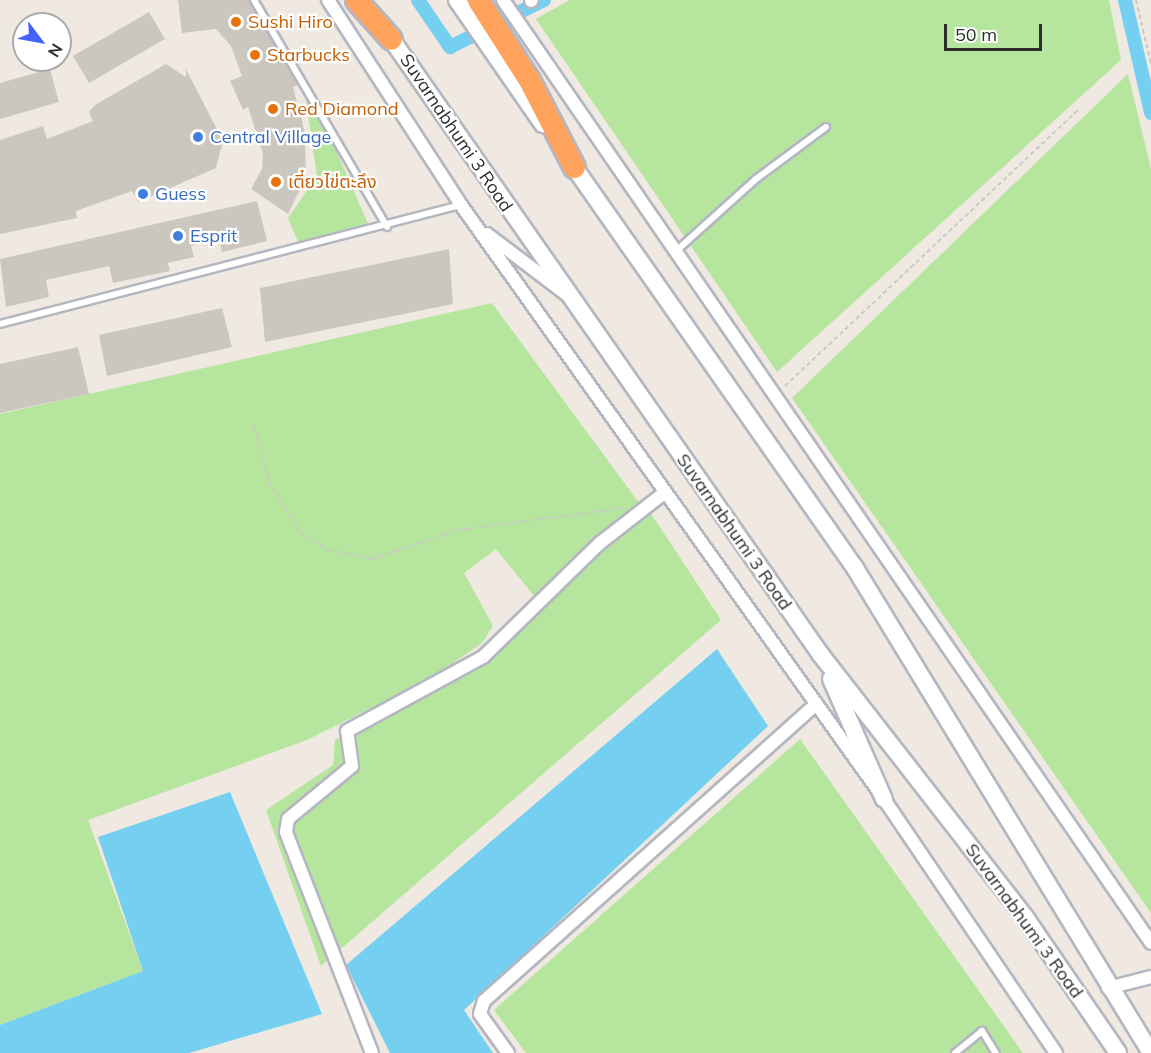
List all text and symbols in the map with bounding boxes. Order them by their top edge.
place label: Sushi Hiro [248,11,333,33]
north arrow [12,12,72,72]
scale bar [947,12,1044,50]
marker: Sushi Hiro [229,15,243,29]
text: 50 m [955,23,997,46]
text: N [44,40,67,61]
place label: Starbucks [267,44,350,66]
marker: Starbucks [248,48,262,62]
street label: Suvarnabhumi 3 Road [395,50,517,216]
place label: Red Diamond [285,98,399,120]
marker: Red Diamond [266,102,280,116]
place label: Central Village [210,126,331,148]
marker: Central Village [191,130,205,144]
place label: เตี๋ยวไข่ตะลึง [288,171,377,193]
marker: เตี๋ยวไข่ตะลึง [269,175,283,189]
place label: Guess [155,183,206,205]
marker: Guess [136,187,150,201]
place label: Esprit [190,225,237,247]
marker: Esprit [171,229,185,243]
street label: Suvarnabhumi 3 Road [672,450,796,614]
street label: Suvarnabhumi 3 Road [961,839,1087,1003]

